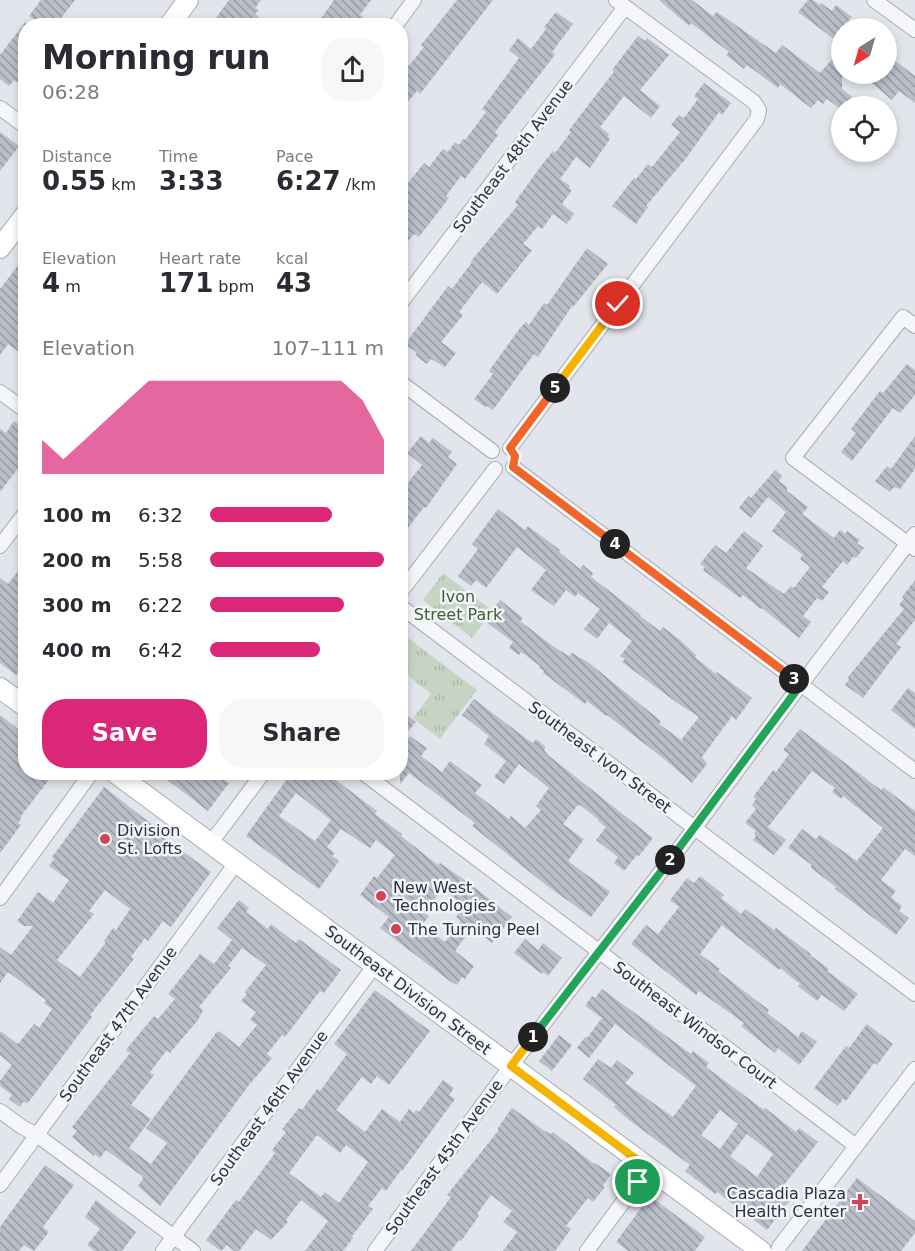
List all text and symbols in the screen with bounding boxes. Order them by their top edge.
north arrow [831,18,897,84]
map controls [831,18,897,162]
text: Morning run [42,38,270,77]
button: share [321,38,384,101]
street label: Southeast 48th Avenue [449,76,577,236]
text: 06:28 [42,80,100,104]
button: locate [831,96,897,162]
text: Distance [42,147,112,166]
text: Time [159,147,198,166]
text: Pace [276,147,313,166]
text: 0.55 [42,166,106,196]
text: 3:33 [159,166,224,196]
text: 6:27 [276,166,341,196]
text: km [106,175,136,194]
text: /km [341,175,376,194]
text: Elevation [42,249,116,268]
text: Heart rate [159,249,241,268]
text: kcal [276,249,308,268]
text: 4 [42,268,60,298]
text: 171 [159,268,213,298]
text: 43 [276,268,312,298]
text: m [60,277,81,296]
text: bpm [213,277,254,296]
pin [592,278,643,329]
icon: check [601,287,634,320]
text: Elevation [42,336,135,360]
text: 107–111 m [272,336,384,360]
pin: 5 [540,373,570,403]
text: 5 [549,378,561,397]
text: 100 m [42,503,112,527]
text: 6:32 [138,503,183,527]
pin: 4 [600,529,630,559]
text: 4 [609,534,621,553]
text: 200 m [42,548,112,572]
text: 5:58 [138,548,183,572]
park label: Ivon Street Park [414,587,503,624]
text: 300 m [42,593,112,617]
text: 6:22 [138,593,183,617]
text: 400 m [42,638,112,662]
text: 6:42 [138,638,183,662]
pin: 3 [779,664,809,694]
text: 3 [788,669,800,688]
street label: Southeast Ivon Street [525,697,675,817]
button: Save [42,699,207,768]
button: Share [219,699,384,768]
place label: Division St. Lofts [117,821,182,858]
marker: Division St. Lofts [98,832,112,846]
pin: 2 [655,845,685,875]
text: 2 [664,850,676,869]
place label: New West Technologies [392,878,496,915]
marker: New West Technologies [374,889,388,903]
place label: The Turning Peel [407,920,540,939]
street label: Southeast Division Street [321,921,495,1059]
marker: The Turning Peel [389,922,403,936]
street label: Southeast 47th Avenue [55,943,181,1105]
street label: Southeast Windsor Court [610,957,780,1093]
pin: 1 [518,1022,548,1052]
street label: Southeast 46th Avenue [206,1027,332,1189]
text: 1 [527,1027,539,1046]
street label: Southeast 45th Avenue [381,1076,507,1238]
pin [612,1156,663,1207]
icon: arrive [621,1165,654,1198]
place label: Cascadia Plaza Health Center [726,1184,846,1221]
marker: Cascadia Plaza Health Center [851,1193,869,1211]

